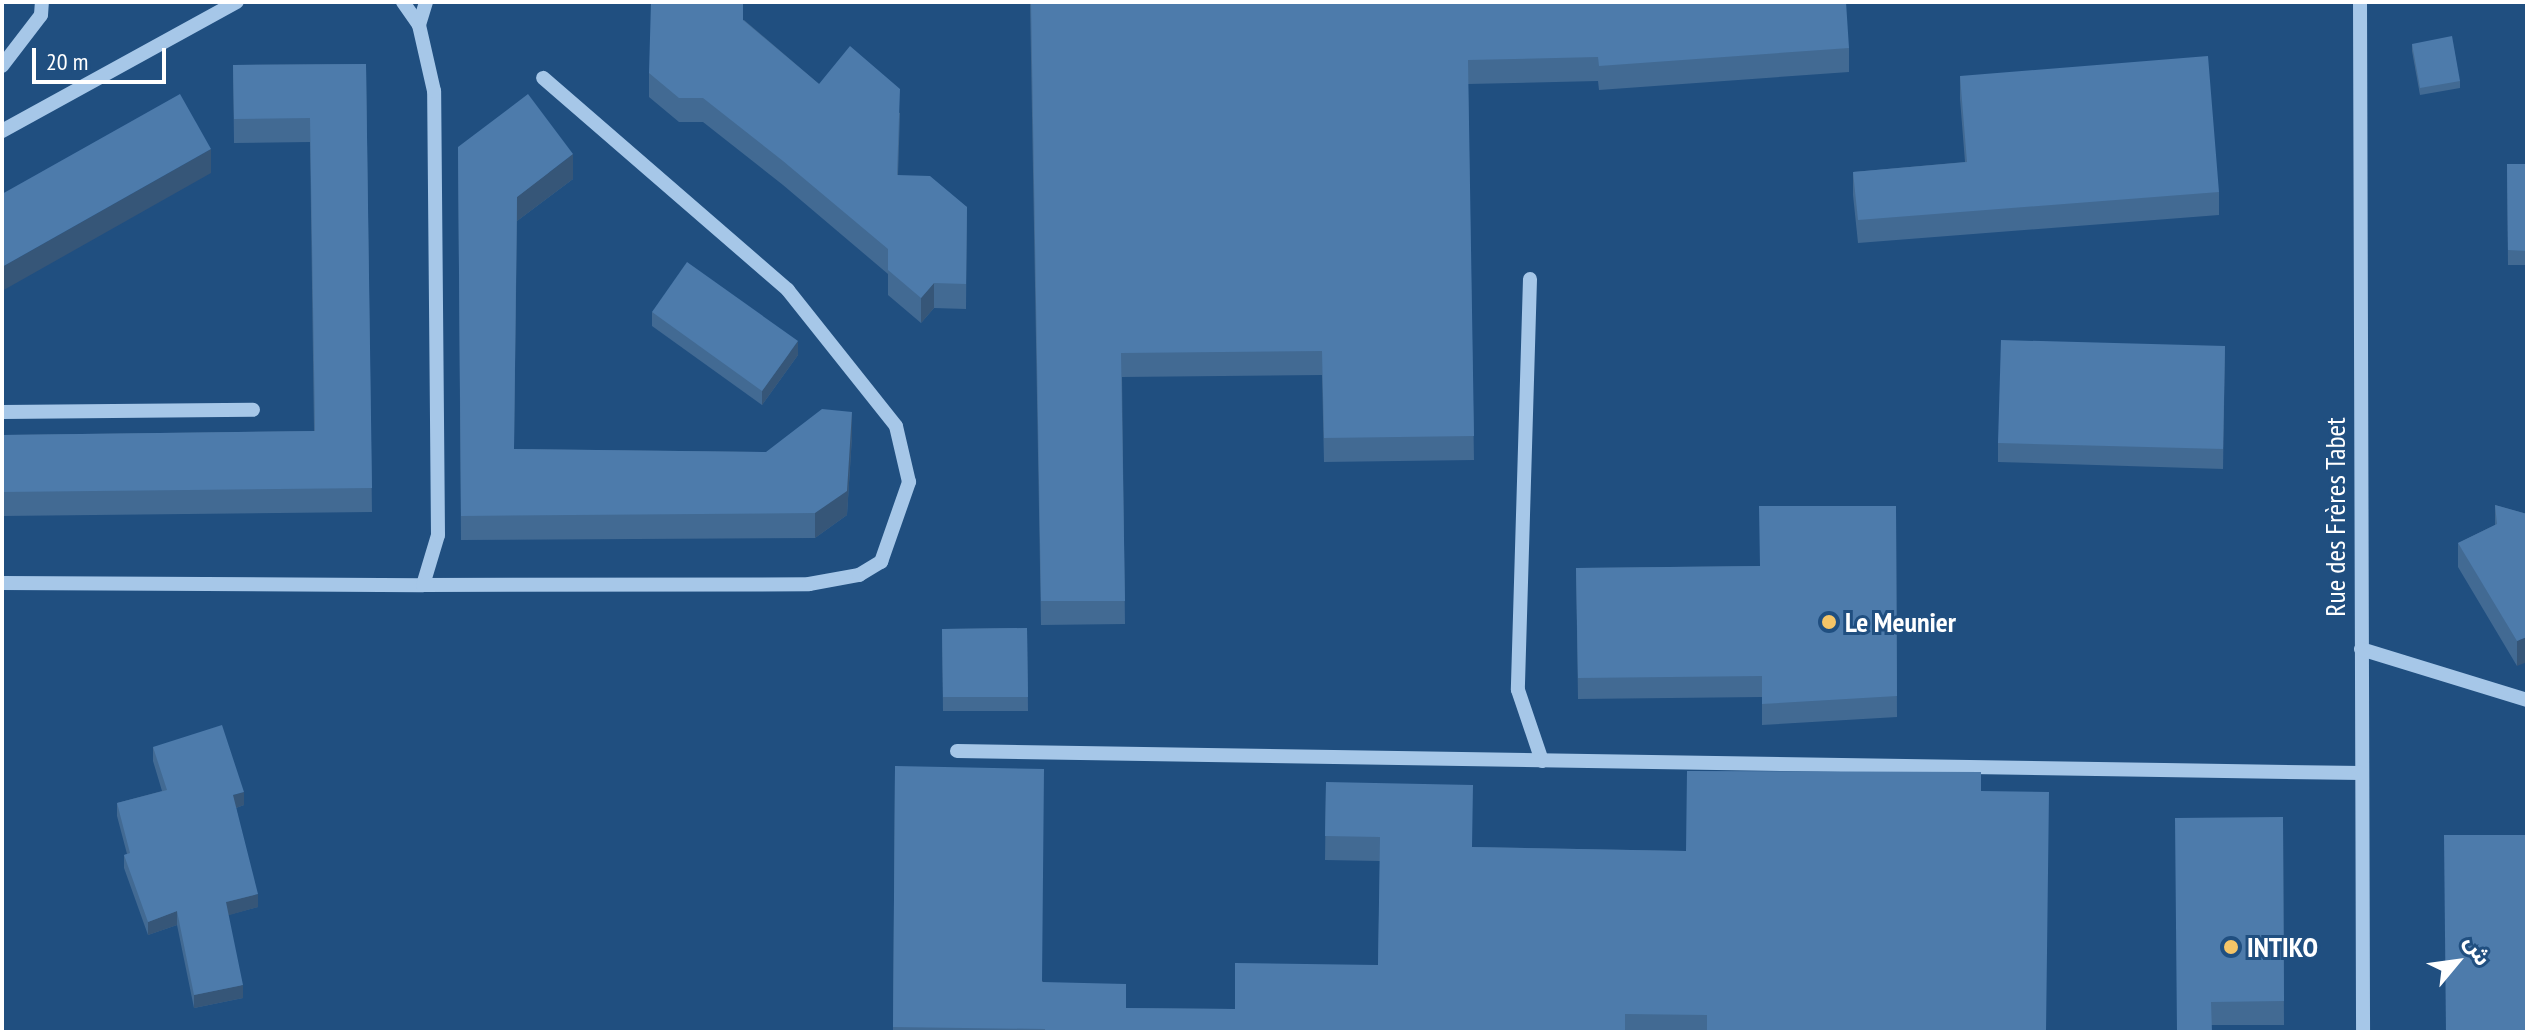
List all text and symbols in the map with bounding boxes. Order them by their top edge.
scale bar [36,32,170,82]
text: 20 m [46,46,88,77]
street label: Rue des Frères Tabet [2318,417,2352,617]
place label: Le Meunier [1845,605,1956,639]
marker: Le Meunier [1820,613,1838,631]
north arrow [2417,922,2497,1002]
place label: INTIKO [2247,930,2318,964]
text: ش [2458,930,2498,970]
marker: INTIKO [2222,938,2240,956]

